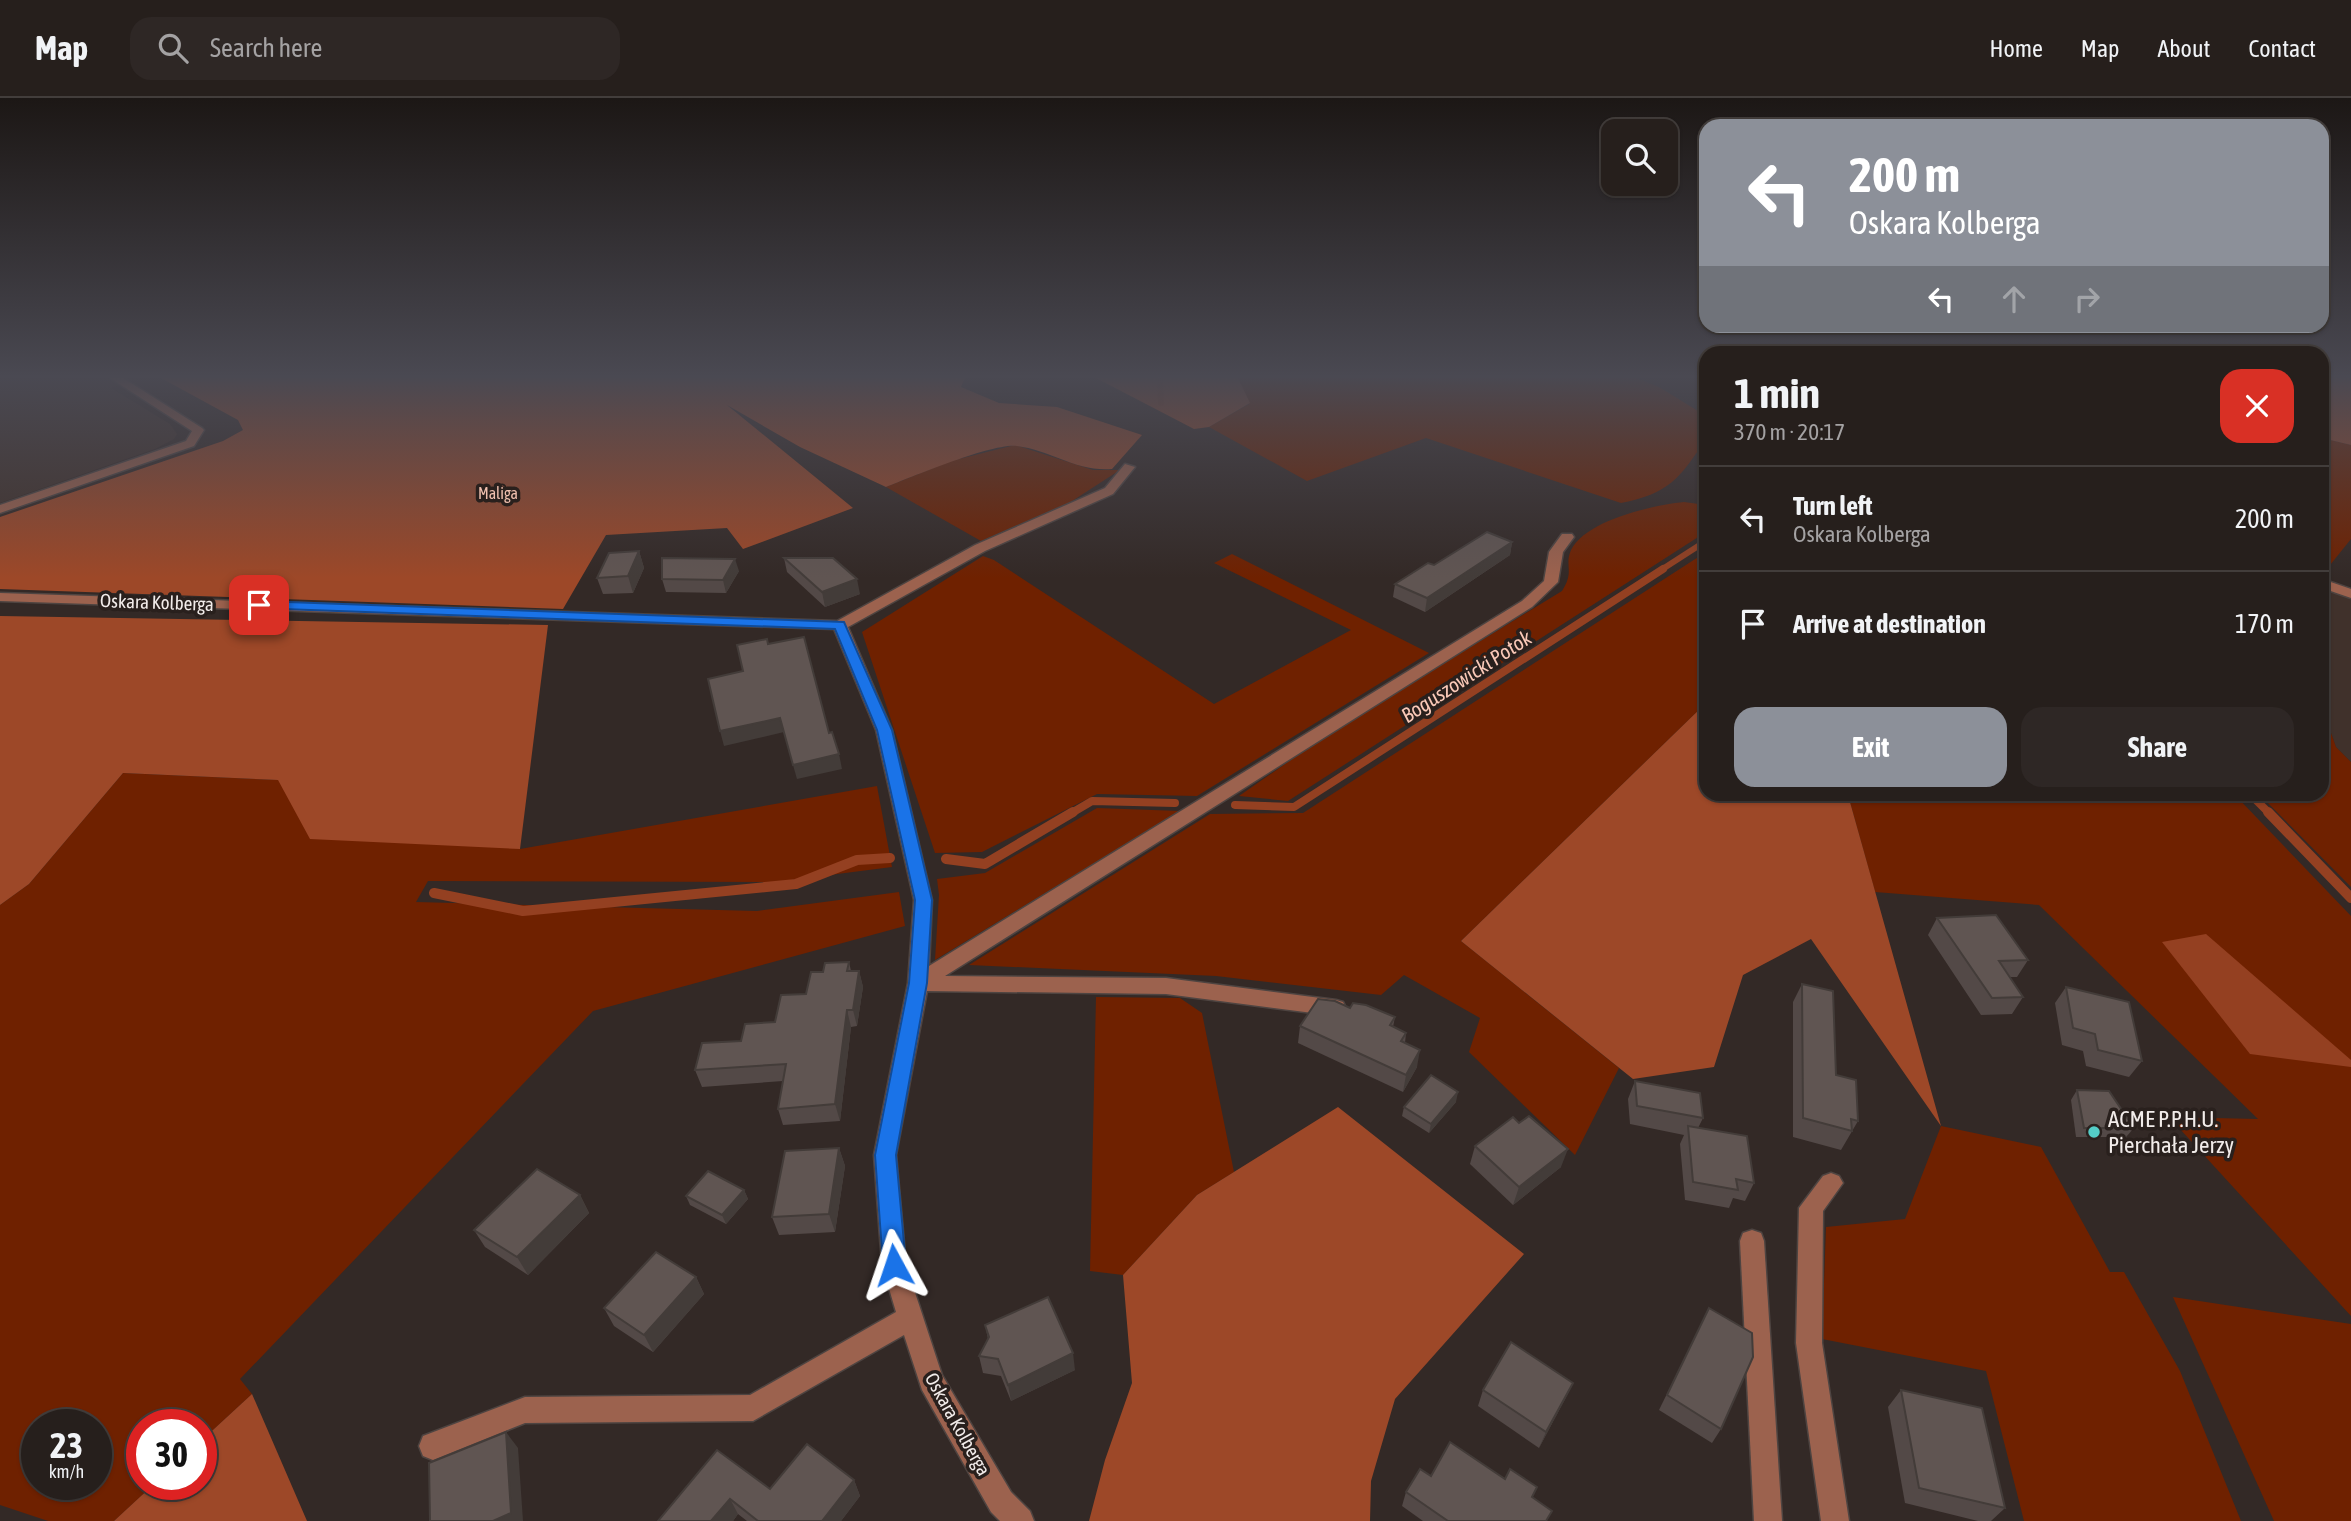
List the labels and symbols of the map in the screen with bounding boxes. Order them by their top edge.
park label: Maliga [478,484,518,503]
pin [229,575,289,635]
street label: Oskara Kolberga [100,589,214,615]
water label: Boguszowicki Potok [1396,625,1536,727]
place label: ACME P.P.H.U. Pierchała Jerzy [2108,1106,2234,1158]
marker: ACME P.P.H.U. Pierchała Jerzy [2086,1124,2102,1140]
position arrow [857,1228,931,1302]
street label: Oskara Kolberga [921,1369,995,1479]
speed limit sign: 30 [126,1409,217,1500]

